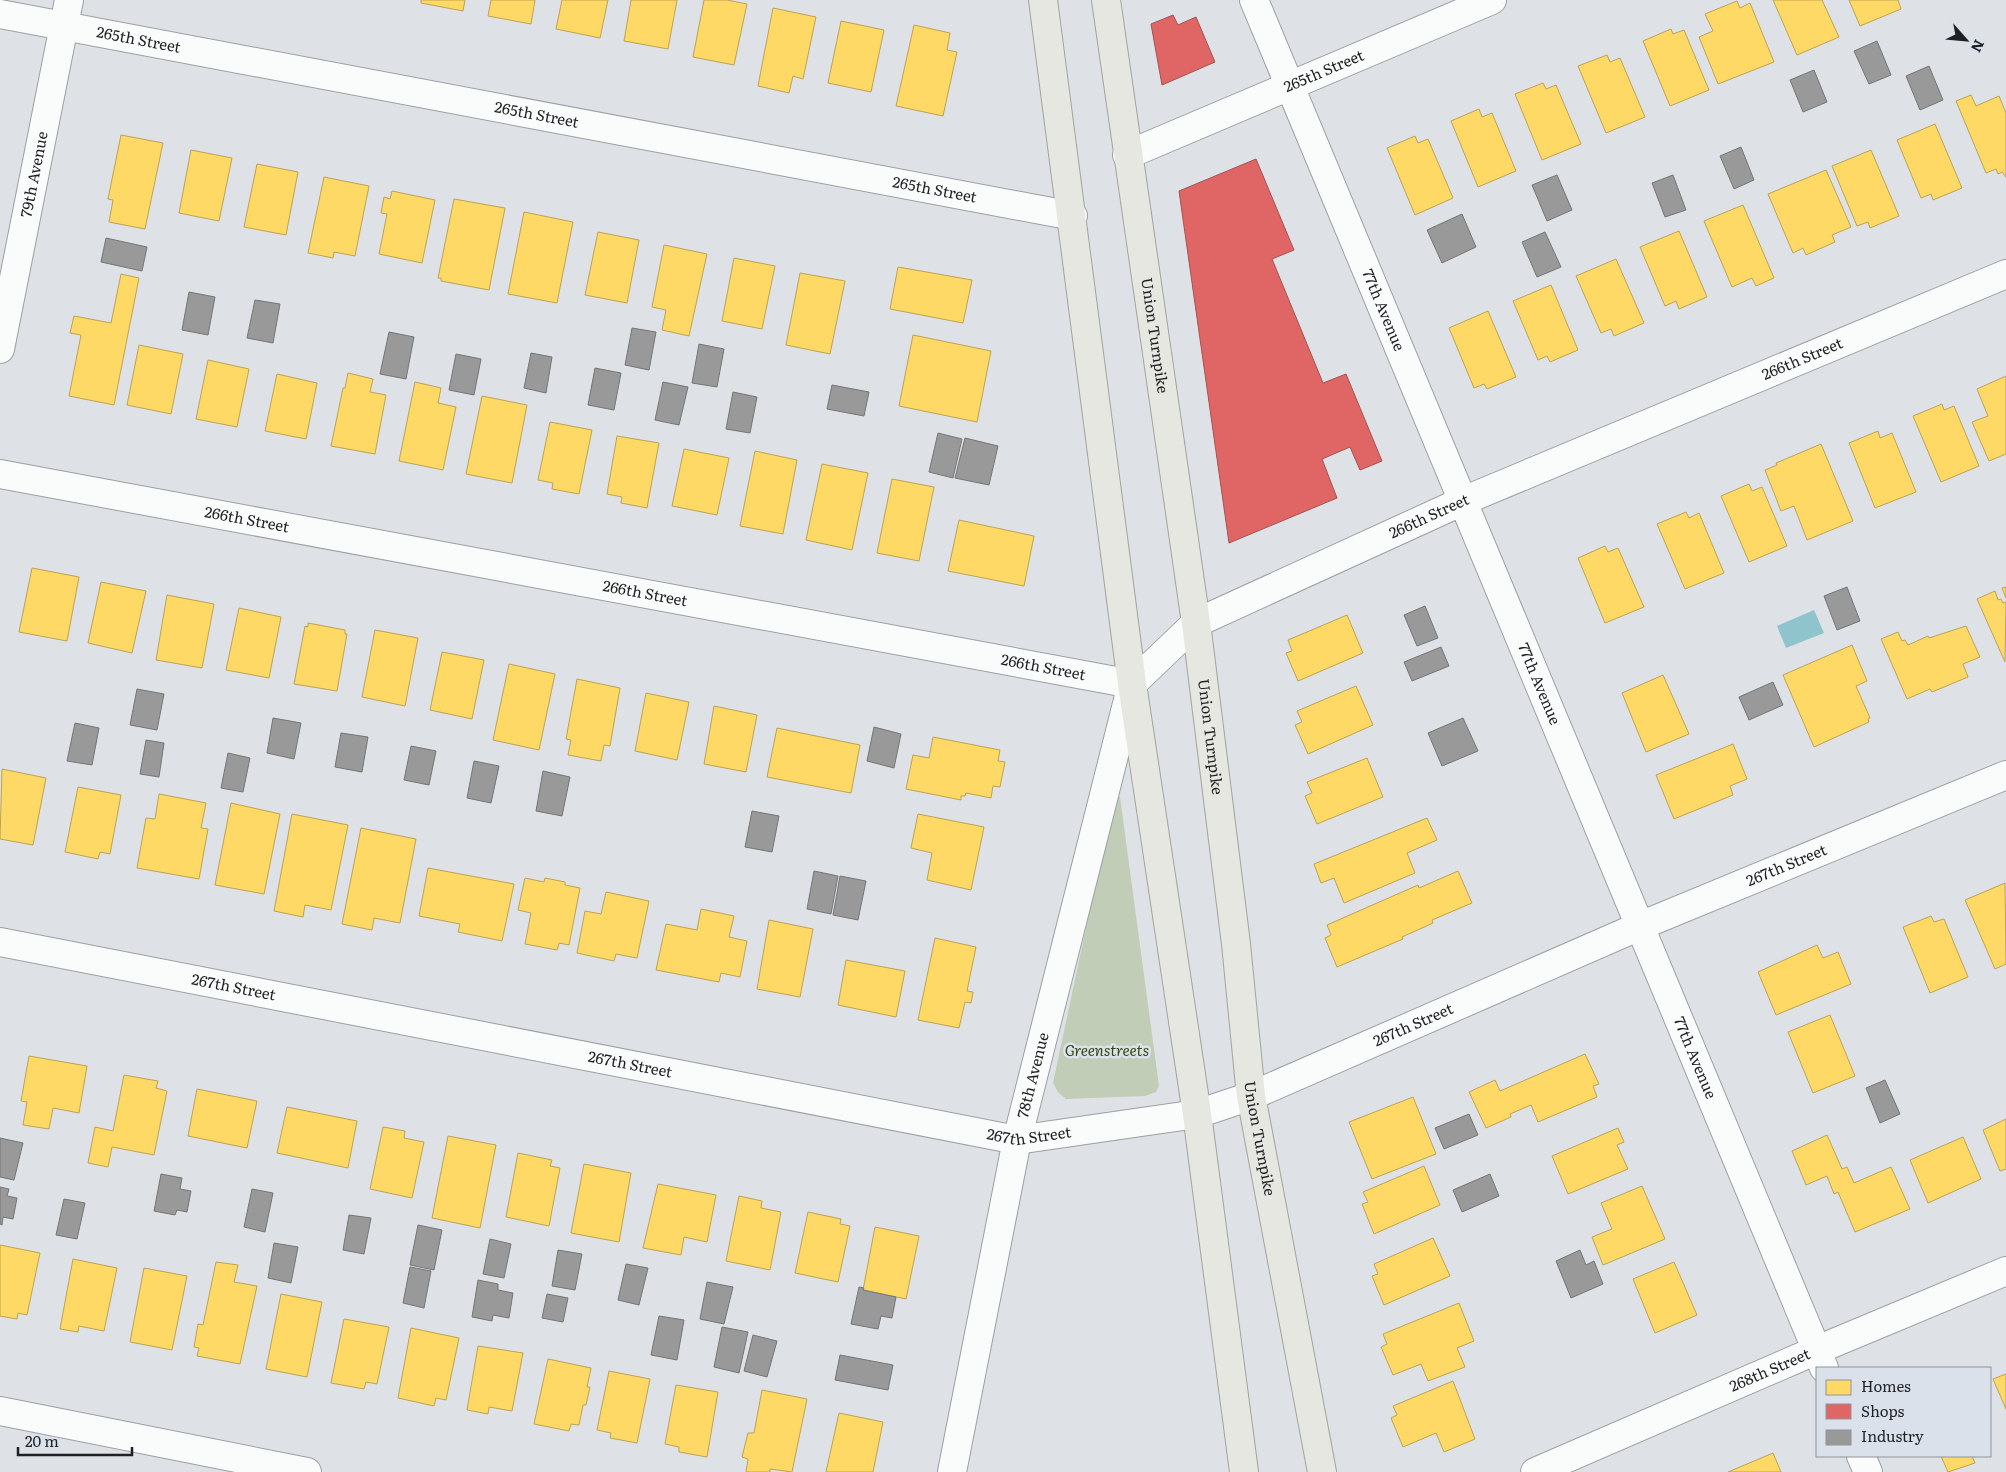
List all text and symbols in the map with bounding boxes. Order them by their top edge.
north arrow [1941,15,1991,65]
street label: 265th Street [95,19,183,58]
text: N [1967,37,1990,56]
street label: 265th Street [1280,43,1367,97]
street label: 265th Street [493,94,581,133]
street label: 79th Avenue [13,129,53,219]
street label: 265th Street [891,169,979,208]
street label: 77th Avenue [1357,265,1412,354]
street label: Union Turnpike [1136,276,1176,395]
street label: 266th Street [1758,331,1846,385]
street label: 266th Street [1385,487,1472,543]
street label: 266th Street [203,499,291,537]
street label: 266th Street [601,573,689,611]
street label: 77th Avenue [1513,639,1568,728]
street label: 266th Street [999,647,1088,685]
street label: Union Turnpike [1193,677,1230,796]
street label: 267th Street [1742,837,1830,891]
street label: 267th Street [190,967,278,1005]
street label: 267th Street [1369,996,1456,1051]
street label: 77th Avenue [1669,1013,1724,1102]
street label: 78th Avenue [1010,1029,1054,1120]
park label: Greenstreets [1065,1038,1149,1061]
street label: 267th Street [586,1044,674,1083]
street label: Union Turnpike [1240,1080,1283,1198]
street label: 267th Street [985,1119,1072,1150]
street label: 268th Street [1725,1341,1813,1397]
legend [1816,1367,1991,1457]
text: Homes [1861,1374,1911,1397]
text: Shops [1861,1399,1904,1422]
scale bar [18,1424,131,1456]
text: Industry [1861,1424,1924,1447]
text: 20 m [25,1429,59,1452]

